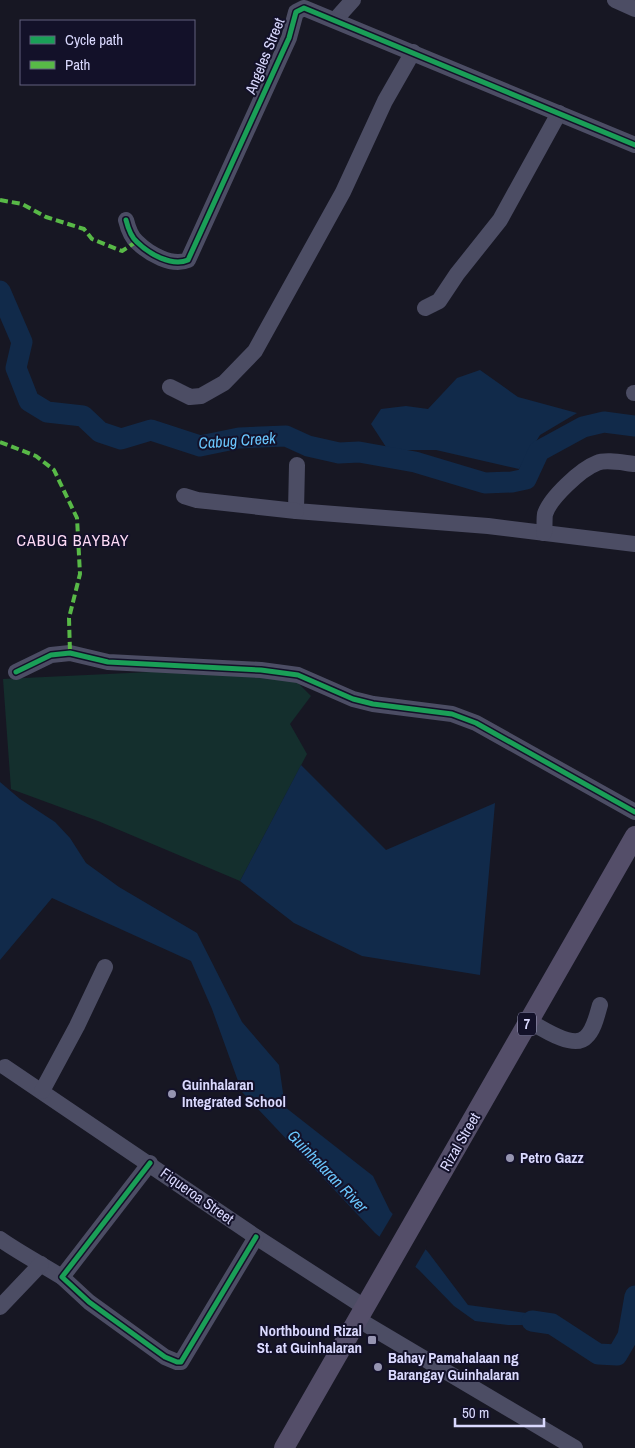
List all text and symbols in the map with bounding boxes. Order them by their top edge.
street label: Angeles Street [239,14,290,98]
legend [20,20,195,85]
text: Cycle path [65,29,123,50]
text: Path [65,54,90,75]
water label: Cabug Creek [198,426,277,454]
district label: CABUG BAYBAY [17,529,129,551]
road number: 7 [518,1012,536,1036]
place label: Guinhalaran Integrated School [182,1074,286,1112]
marker: Guinhalaran Integrated School [166,1088,178,1100]
street label: Rizal Street [434,1108,485,1175]
water label: Guinhalaran River [283,1125,374,1218]
place label: Petro Gazz [520,1147,584,1168]
marker: Petro Gazz [504,1152,516,1164]
street label: Fiqueroa Street [156,1162,239,1229]
place label: Northbound Rizal St. at Guinhalaran [257,1320,362,1358]
marker: Northbound Rizal St. at Guinhalaran [366,1334,378,1346]
place label: Bahay Pamahalaan ng Barangay Guinhalaran [388,1347,519,1385]
marker: Bahay Pamahalaan ng Barangay Guinhalaran [372,1361,384,1373]
scale bar [455,1396,544,1428]
text: 50 m [462,1402,489,1423]

